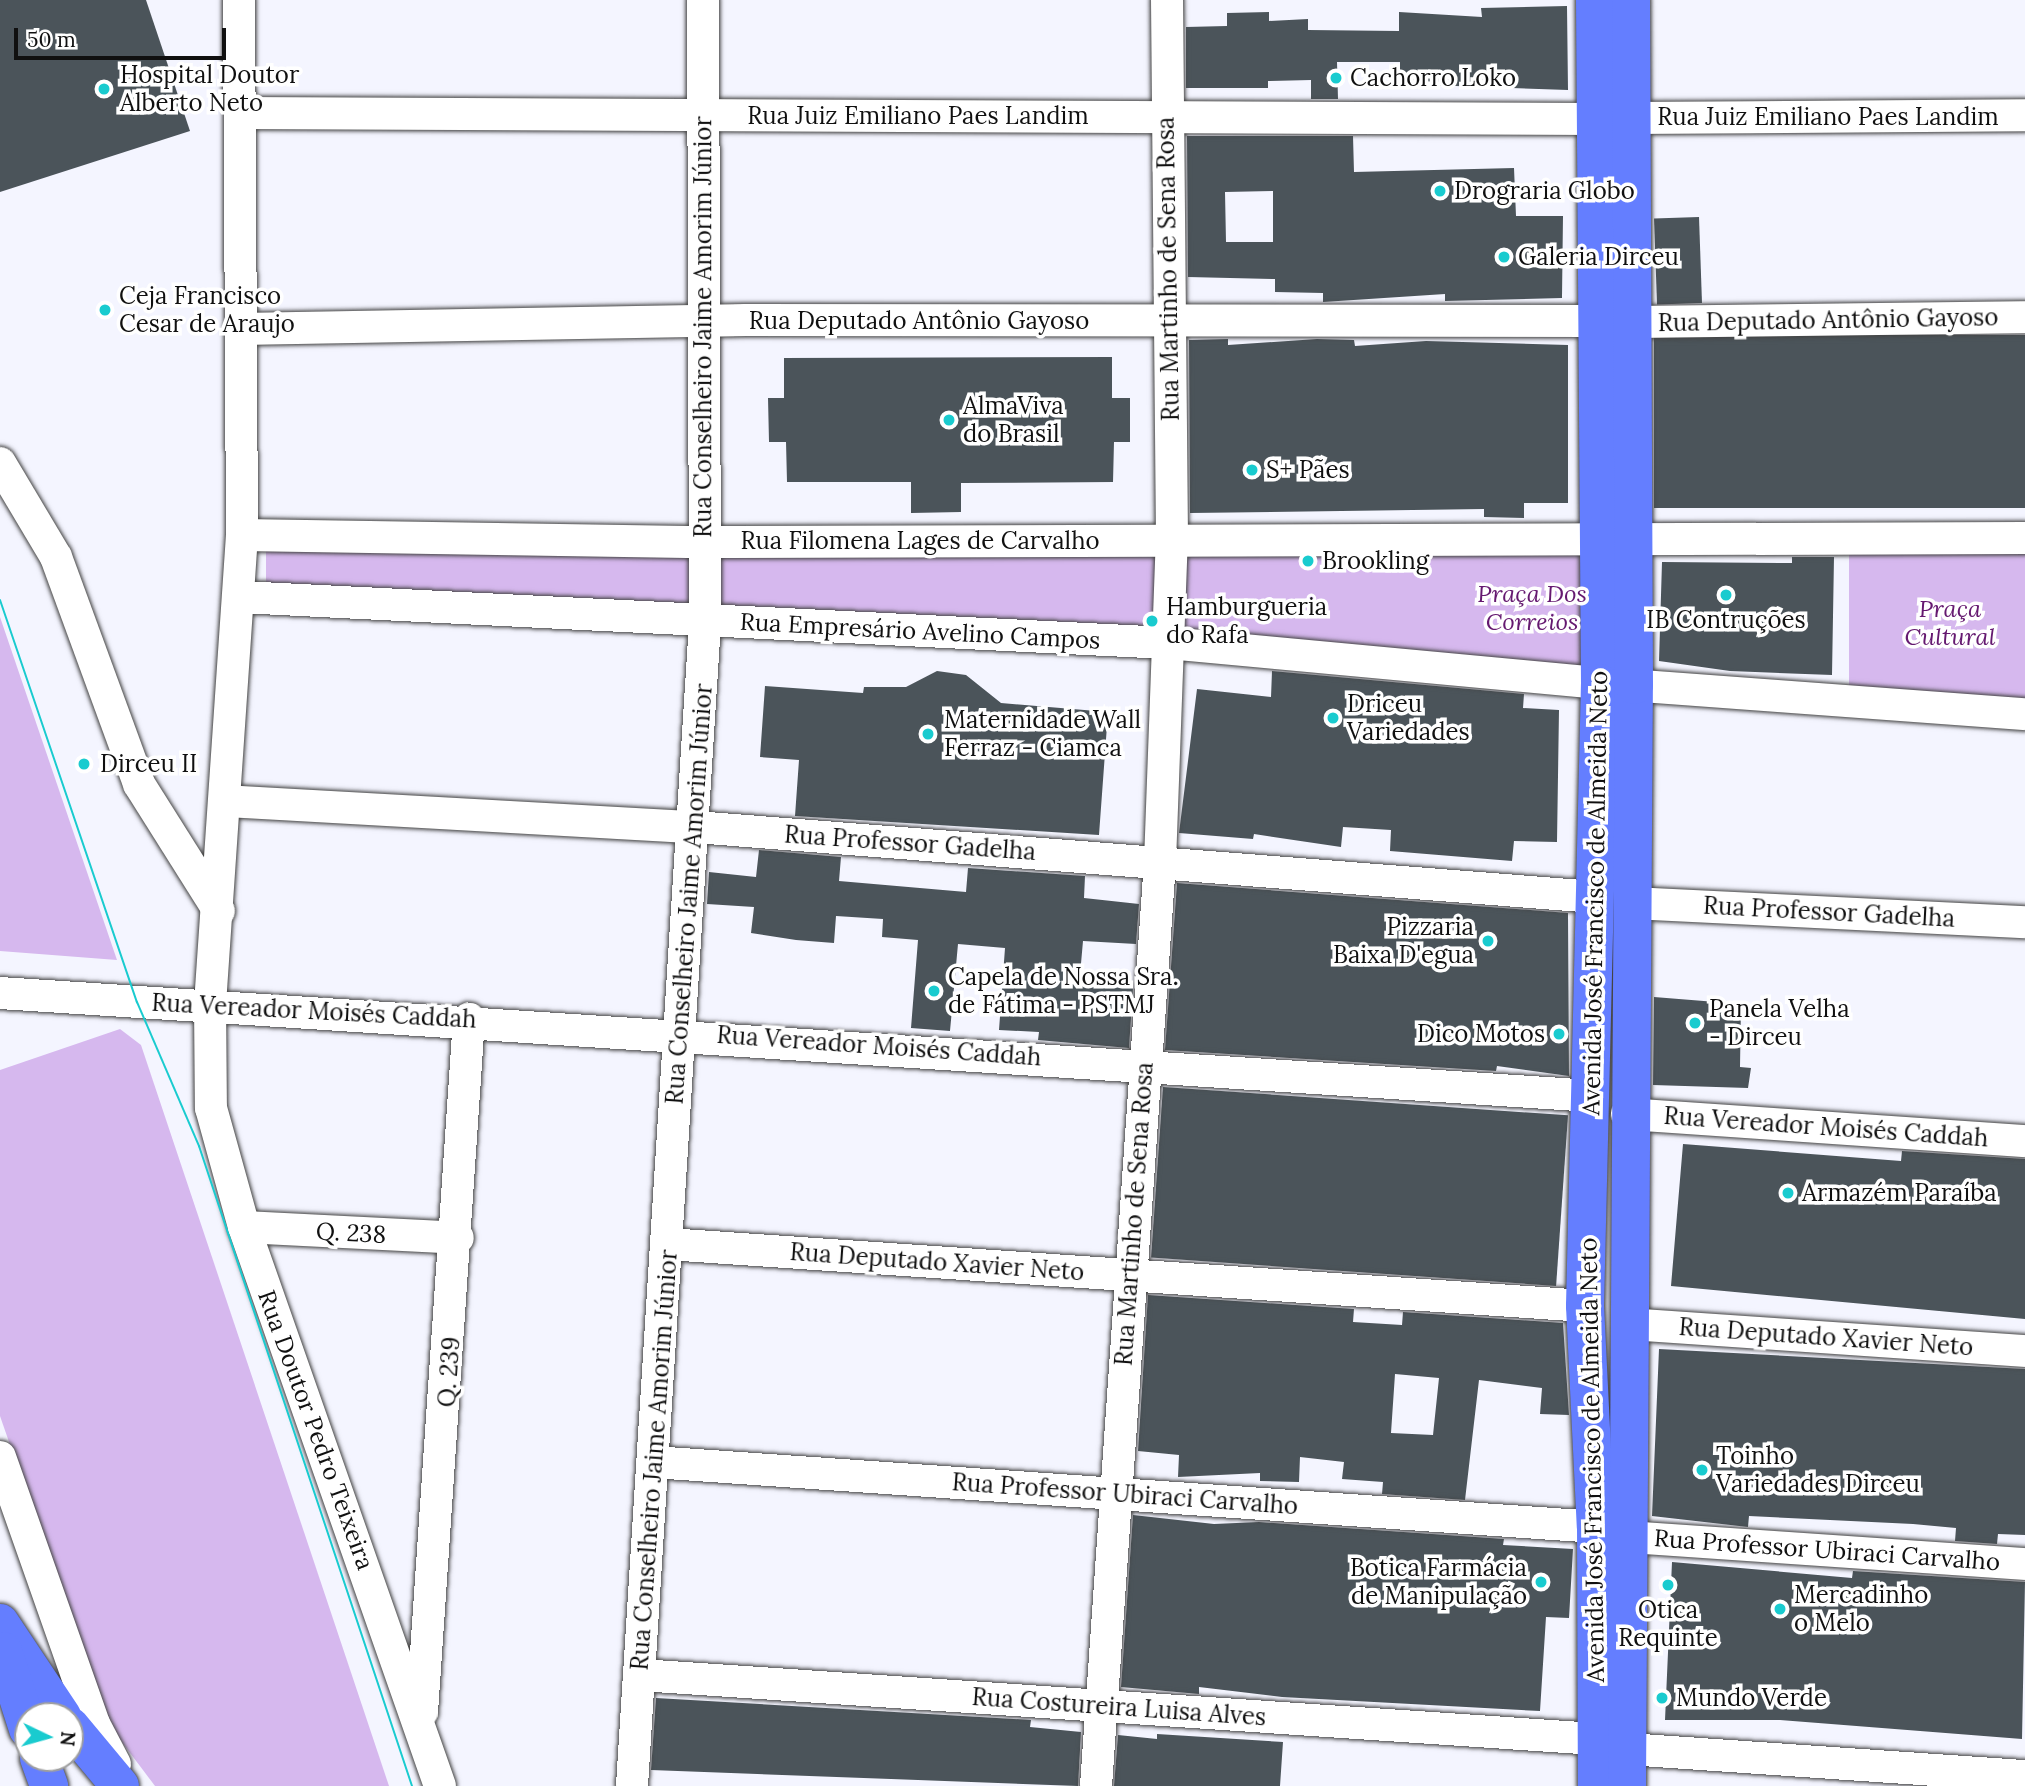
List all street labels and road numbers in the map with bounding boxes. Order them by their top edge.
street label: Rua Juiz Emiliano Paes Landim [747,102,1089,130]
street label: Rua Juiz Emiliano Paes Landim [1657,103,1999,131]
street label: Rua Conselheiro Jaime Amorim Júnior [689,116,717,538]
street label: Rua Martinho de Sena Rosa [1151,117,1185,421]
street label: Rua Deputado Antônio Gayoso [1658,303,1998,337]
street label: Rua Deputado Antônio Gayoso [749,307,1089,335]
street label: Rua Filomena Lages de Carvalho [740,527,1100,555]
street label: Rua Empresário Avelino Campos [739,607,1101,655]
street label: Avenida José Francisco de Almeida Neto [1577,670,1613,1116]
street label: Rua Conselheiro Jaime Amorim Júnior [660,683,718,1105]
street label: Rua Professor Gadelha [783,820,1037,866]
street label: Rua Professor Gadelha [1702,891,1956,933]
street label: Rua Vereador Moisés Caddah [151,988,477,1034]
street label: Rua Vereador Moisés Caddah [716,1020,1042,1072]
street label: Rua Martinho de Sena Rosa [1109,1061,1159,1367]
street label: Rua Vereador Moisés Caddah [1663,1101,1989,1153]
street label: Q. 238 [315,1217,387,1249]
street label: Rua Deputado Xavier Neto [789,1237,1085,1287]
street label: Avenida José Francisco de Almeida Neto [1574,1237,1610,1683]
street label: Rua Conselheiro Jaime Amorim Júnior [625,1249,683,1671]
street label: Rua Doutor Pedro Teixeira [252,1286,380,1574]
street label: Rua Deputado Xavier Neto [1678,1312,1974,1362]
street label: Q. 239 [432,1336,466,1408]
street label: Rua Professor Ubiraci Carvalho [951,1468,1299,1520]
street label: Rua Professor Ubiraci Carvalho [1653,1524,2001,1576]
street label: Rua Costureira Luisa Alves [971,1682,1267,1732]

